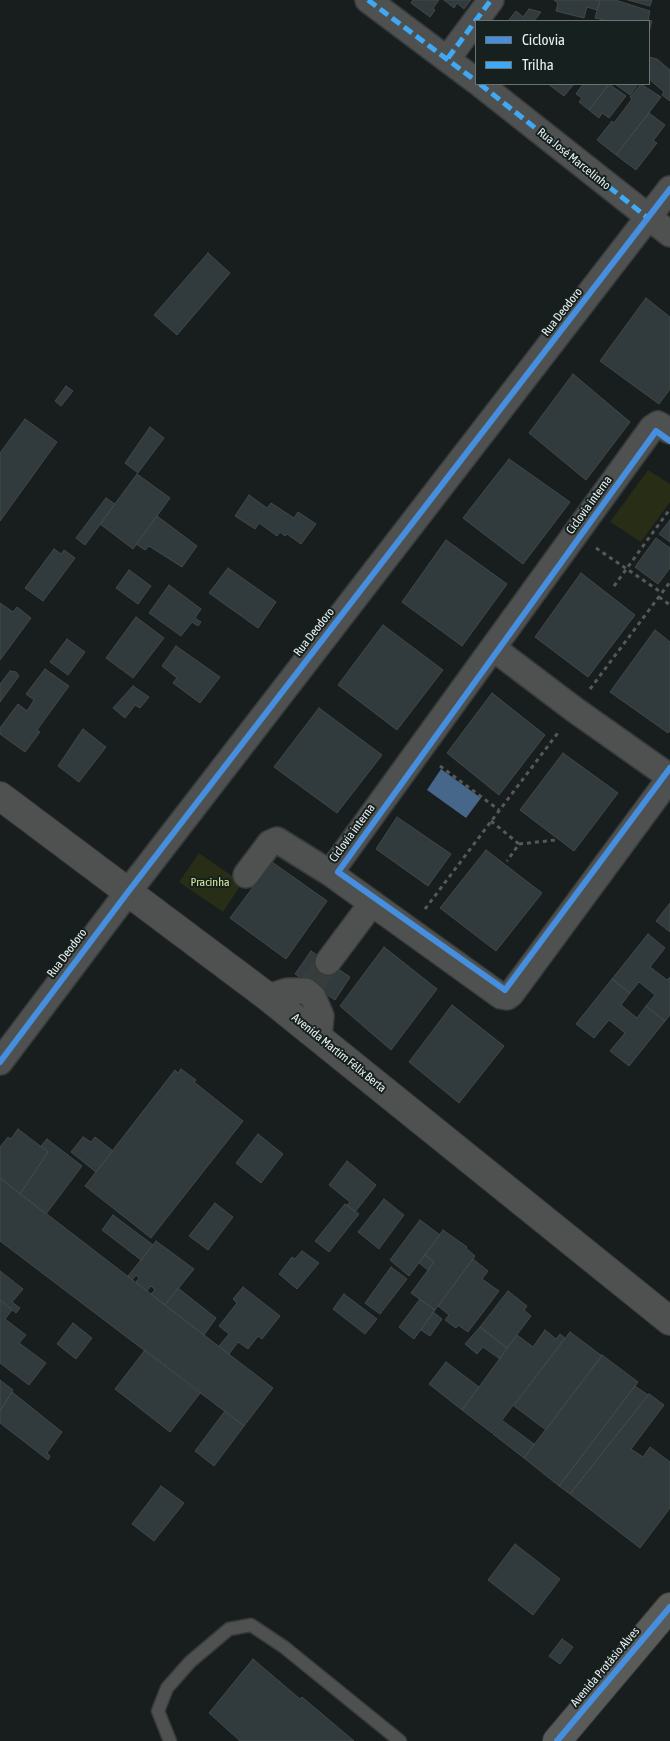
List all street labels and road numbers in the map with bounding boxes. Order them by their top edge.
street label: Rua José Marcelinho [534,125,614,193]
street label: Rua Deodoro [539,285,585,339]
street label: Ciclovia interna [563,473,615,537]
street label: Rua Deodoro [291,605,337,659]
street label: Ciclovia interna [326,801,378,865]
street label: Rua Deodoro [44,926,90,980]
street label: Avenida Martim Félix Berta [289,1011,389,1095]
street label: Avenida Protásio Alves [568,1624,642,1710]

